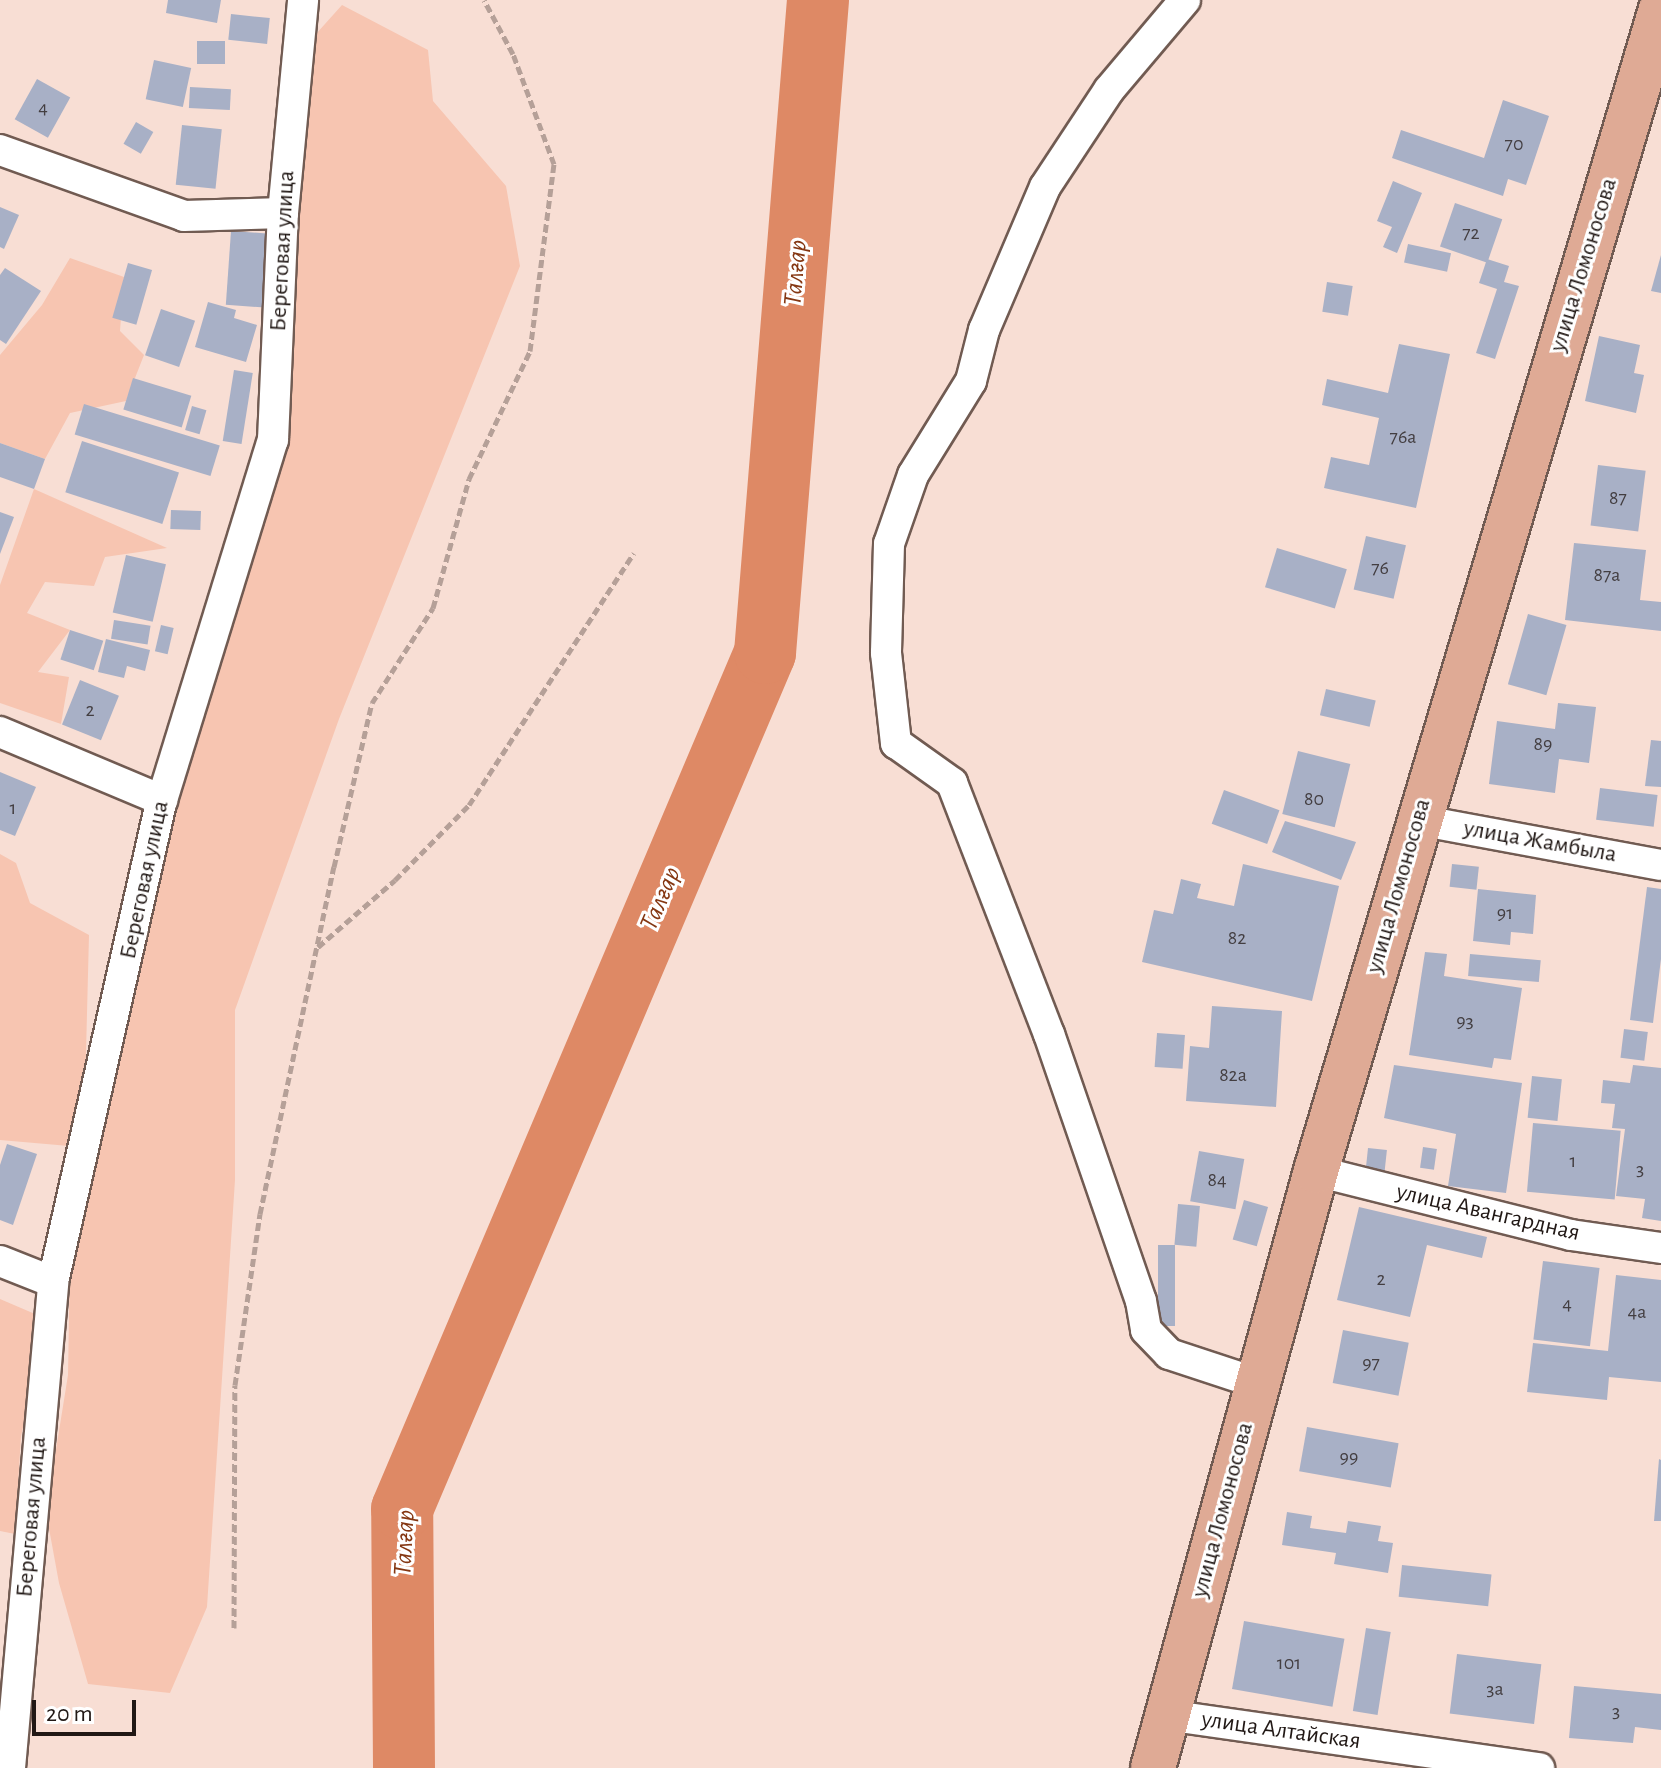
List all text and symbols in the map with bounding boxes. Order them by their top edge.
house number: 4 [38,96,48,120]
house number: 70 [1505,132,1523,156]
street label: Береговая улица [264,170,302,332]
street label: улица Ломоносова [1544,175,1624,355]
house number: 72 [1462,221,1480,245]
water label: Талғар [778,239,814,307]
house number: 76а [1390,425,1416,449]
house number: 87 [1609,486,1627,510]
house number: 76 [1371,556,1389,580]
house number: 87а [1594,563,1620,587]
house number: 2 [85,698,95,722]
house number: 89 [1534,732,1552,756]
house number: 80 [1304,787,1324,811]
house number: 1 [10,796,16,820]
street label: улица Ломоносова [1360,796,1438,976]
street label: Береговая улица [114,798,176,962]
street label: улица Жамбыла [1461,814,1619,870]
water label: Талғар [634,863,688,935]
house number: 91 [1497,901,1513,925]
house number: 82 [1228,926,1246,950]
house number: 93 [1456,1009,1474,1033]
house number: 82а [1219,1063,1247,1087]
house number: 1 [1570,1149,1576,1173]
house number: 3 [1636,1157,1644,1181]
house number: 84 [1207,1168,1227,1192]
street label: улица Авангардная [1394,1178,1582,1248]
house number: 2 [1376,1267,1386,1291]
house number: 4 [1562,1292,1572,1316]
house number: 4а [1628,1300,1646,1324]
house number: 97 [1362,1351,1380,1375]
street label: улица Ломоносова [1186,1419,1260,1601]
street label: Береговая улица [11,1435,53,1599]
house number: 99 [1340,1445,1358,1469]
water label: Талғар [388,1509,422,1577]
house number: 101 [1277,1651,1301,1675]
house number: 3а [1486,1677,1504,1701]
scale bar [36,1684,140,1734]
house number: 3 [1612,1699,1620,1723]
text: 20 m [46,1702,93,1726]
street label: улица Алтайская [1200,1706,1362,1756]

